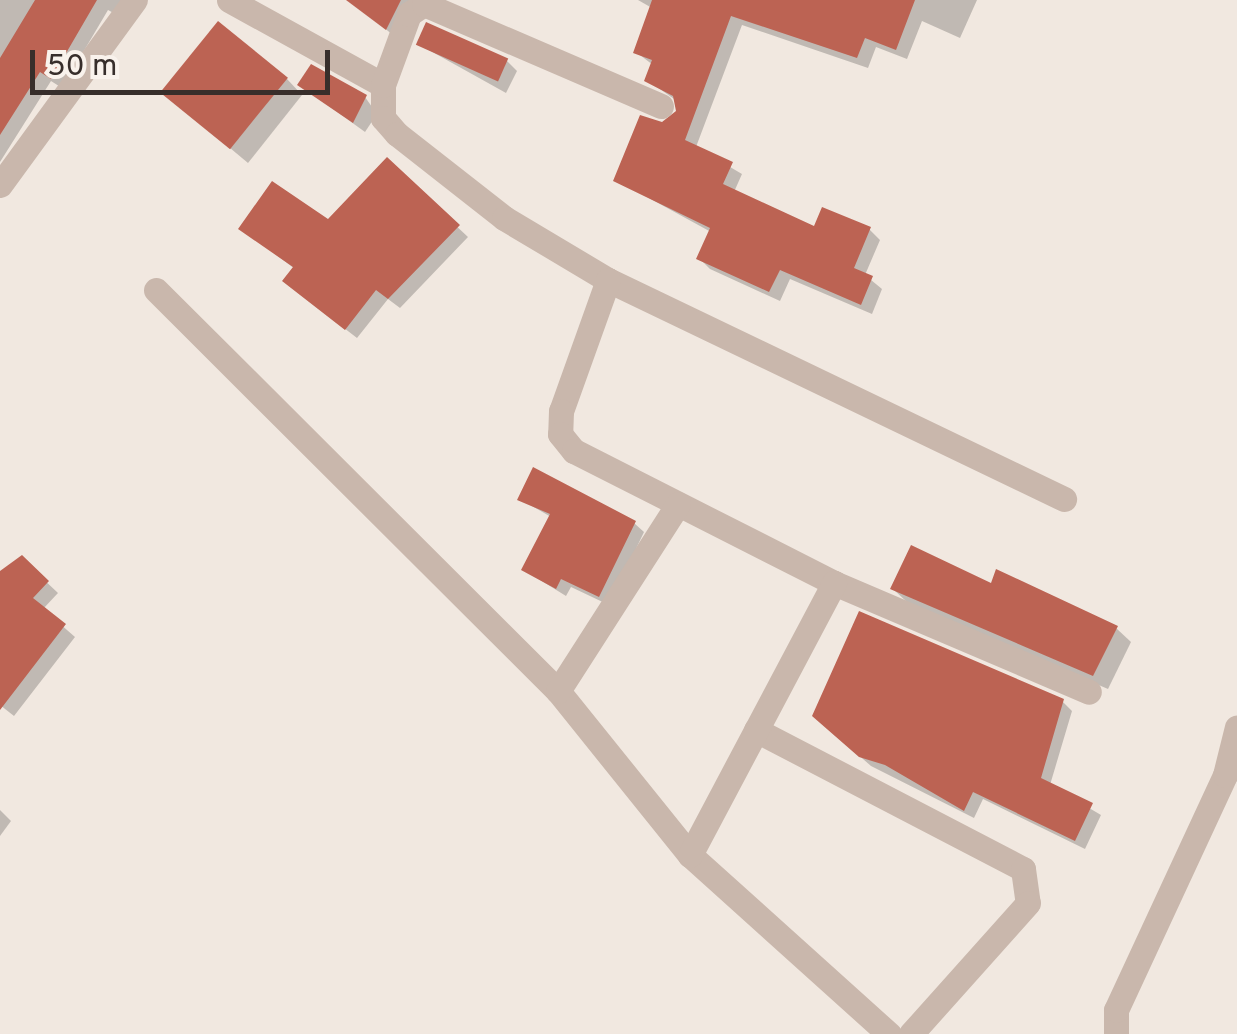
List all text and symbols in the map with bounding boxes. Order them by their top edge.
scale bar [35,30,335,92]
text: 50 m [47,49,117,86]

